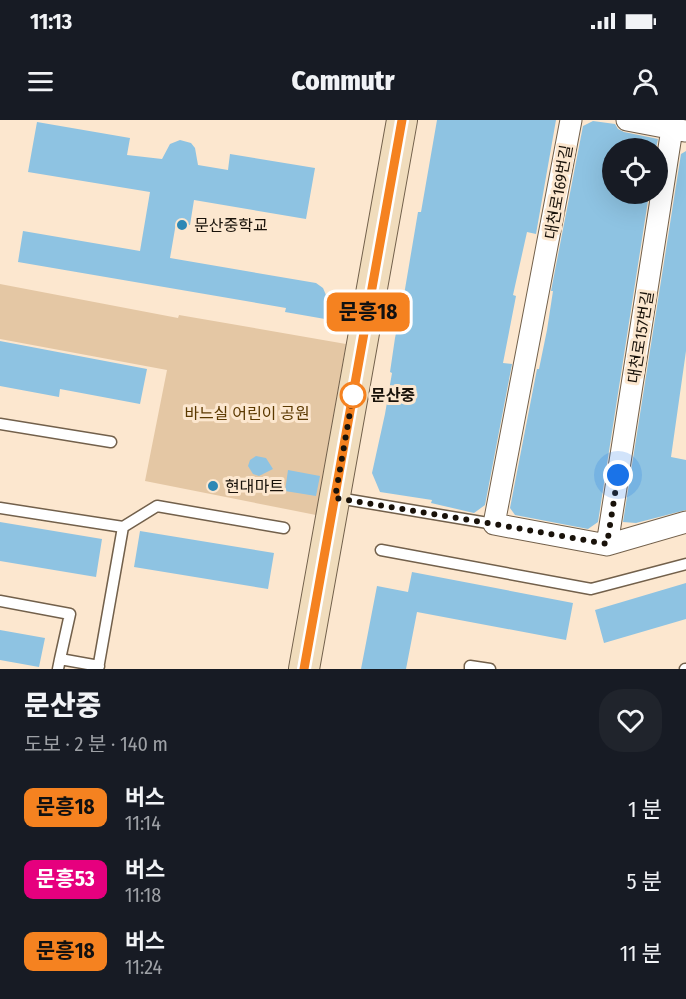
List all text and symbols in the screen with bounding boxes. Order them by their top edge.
text: 11:13 [30,8,72,35]
icon: menu [24,65,57,98]
text: Commutr [292,65,394,97]
icon: person [629,65,662,98]
map controls [602,138,668,204]
button: locate [602,138,668,204]
street label: 대천로169번길 [541,143,576,241]
place label: 문산중학교 [194,216,268,235]
marker: 문산중학교 [175,218,189,232]
street label: 대천로157번길 [624,289,657,385]
line badge: 문흥18 [326,292,410,332]
text: 문흥18 [339,299,397,325]
marker: 문산중 [340,382,366,408]
place label: 문산중 [371,386,415,405]
park label: 바느실 어린이 공원 [184,404,310,423]
your location [603,460,633,490]
place label: 현대마트 [225,477,284,496]
marker: 현대마트 [206,479,220,493]
text: 문산중 [24,689,101,722]
button: heart [599,689,662,752]
text: 도보 · 2 분 · 140 m [24,732,168,756]
text: 버스 [125,784,165,811]
text: 문흥18 [36,794,95,820]
text: 1 분 [628,796,662,823]
text: 11:14 [125,811,161,835]
text: 버스 [125,856,165,883]
text: 문흥53 [36,866,95,892]
text: 5 분 [626,868,662,895]
text: 11:18 [125,883,161,907]
text: 버스 [125,928,165,955]
text: 문흥18 [36,938,95,964]
text: 11 분 [620,940,662,967]
text: 11:24 [125,955,162,979]

